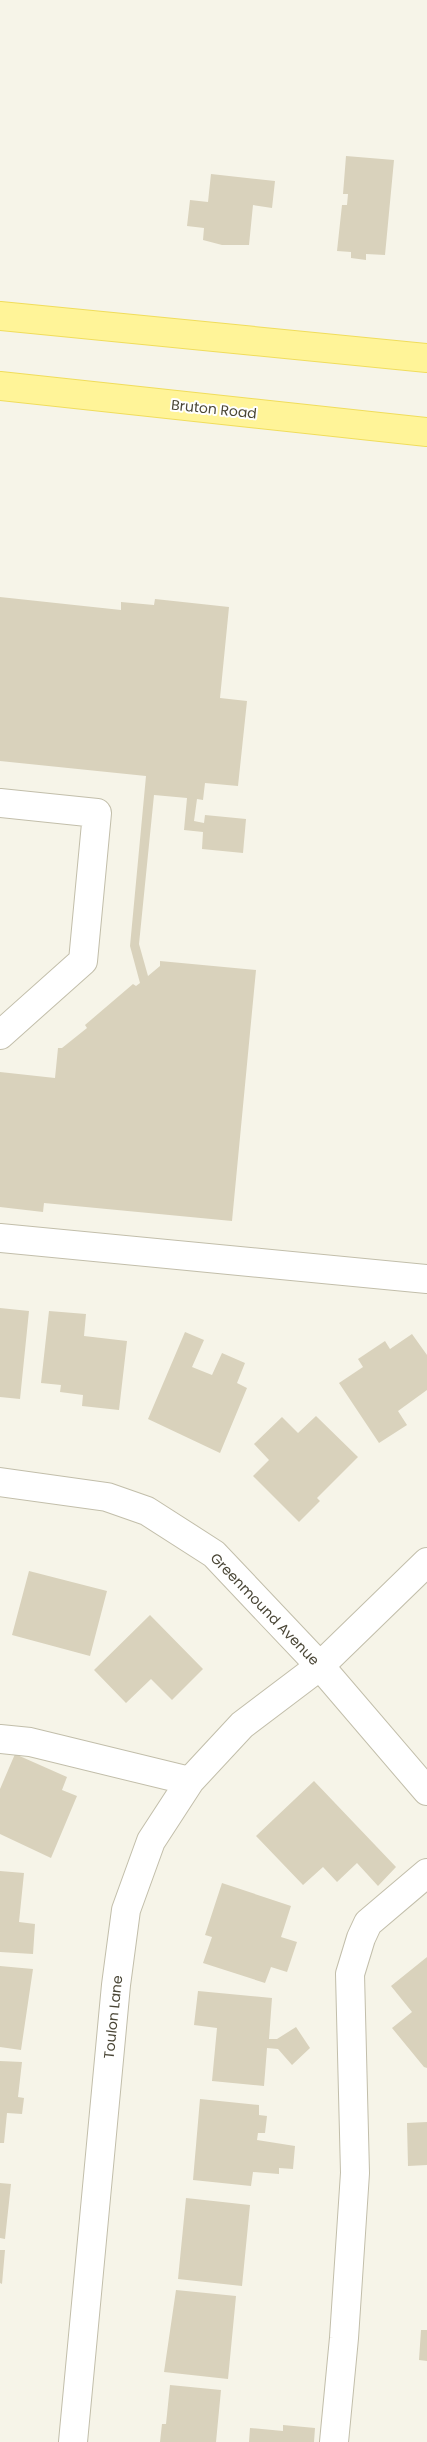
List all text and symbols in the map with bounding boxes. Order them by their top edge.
street label: Bruton Road [170,395,258,423]
street label: Greenmound Avenue [206,1548,324,1670]
street label: Toulon Lane [99,1974,127,2060]

